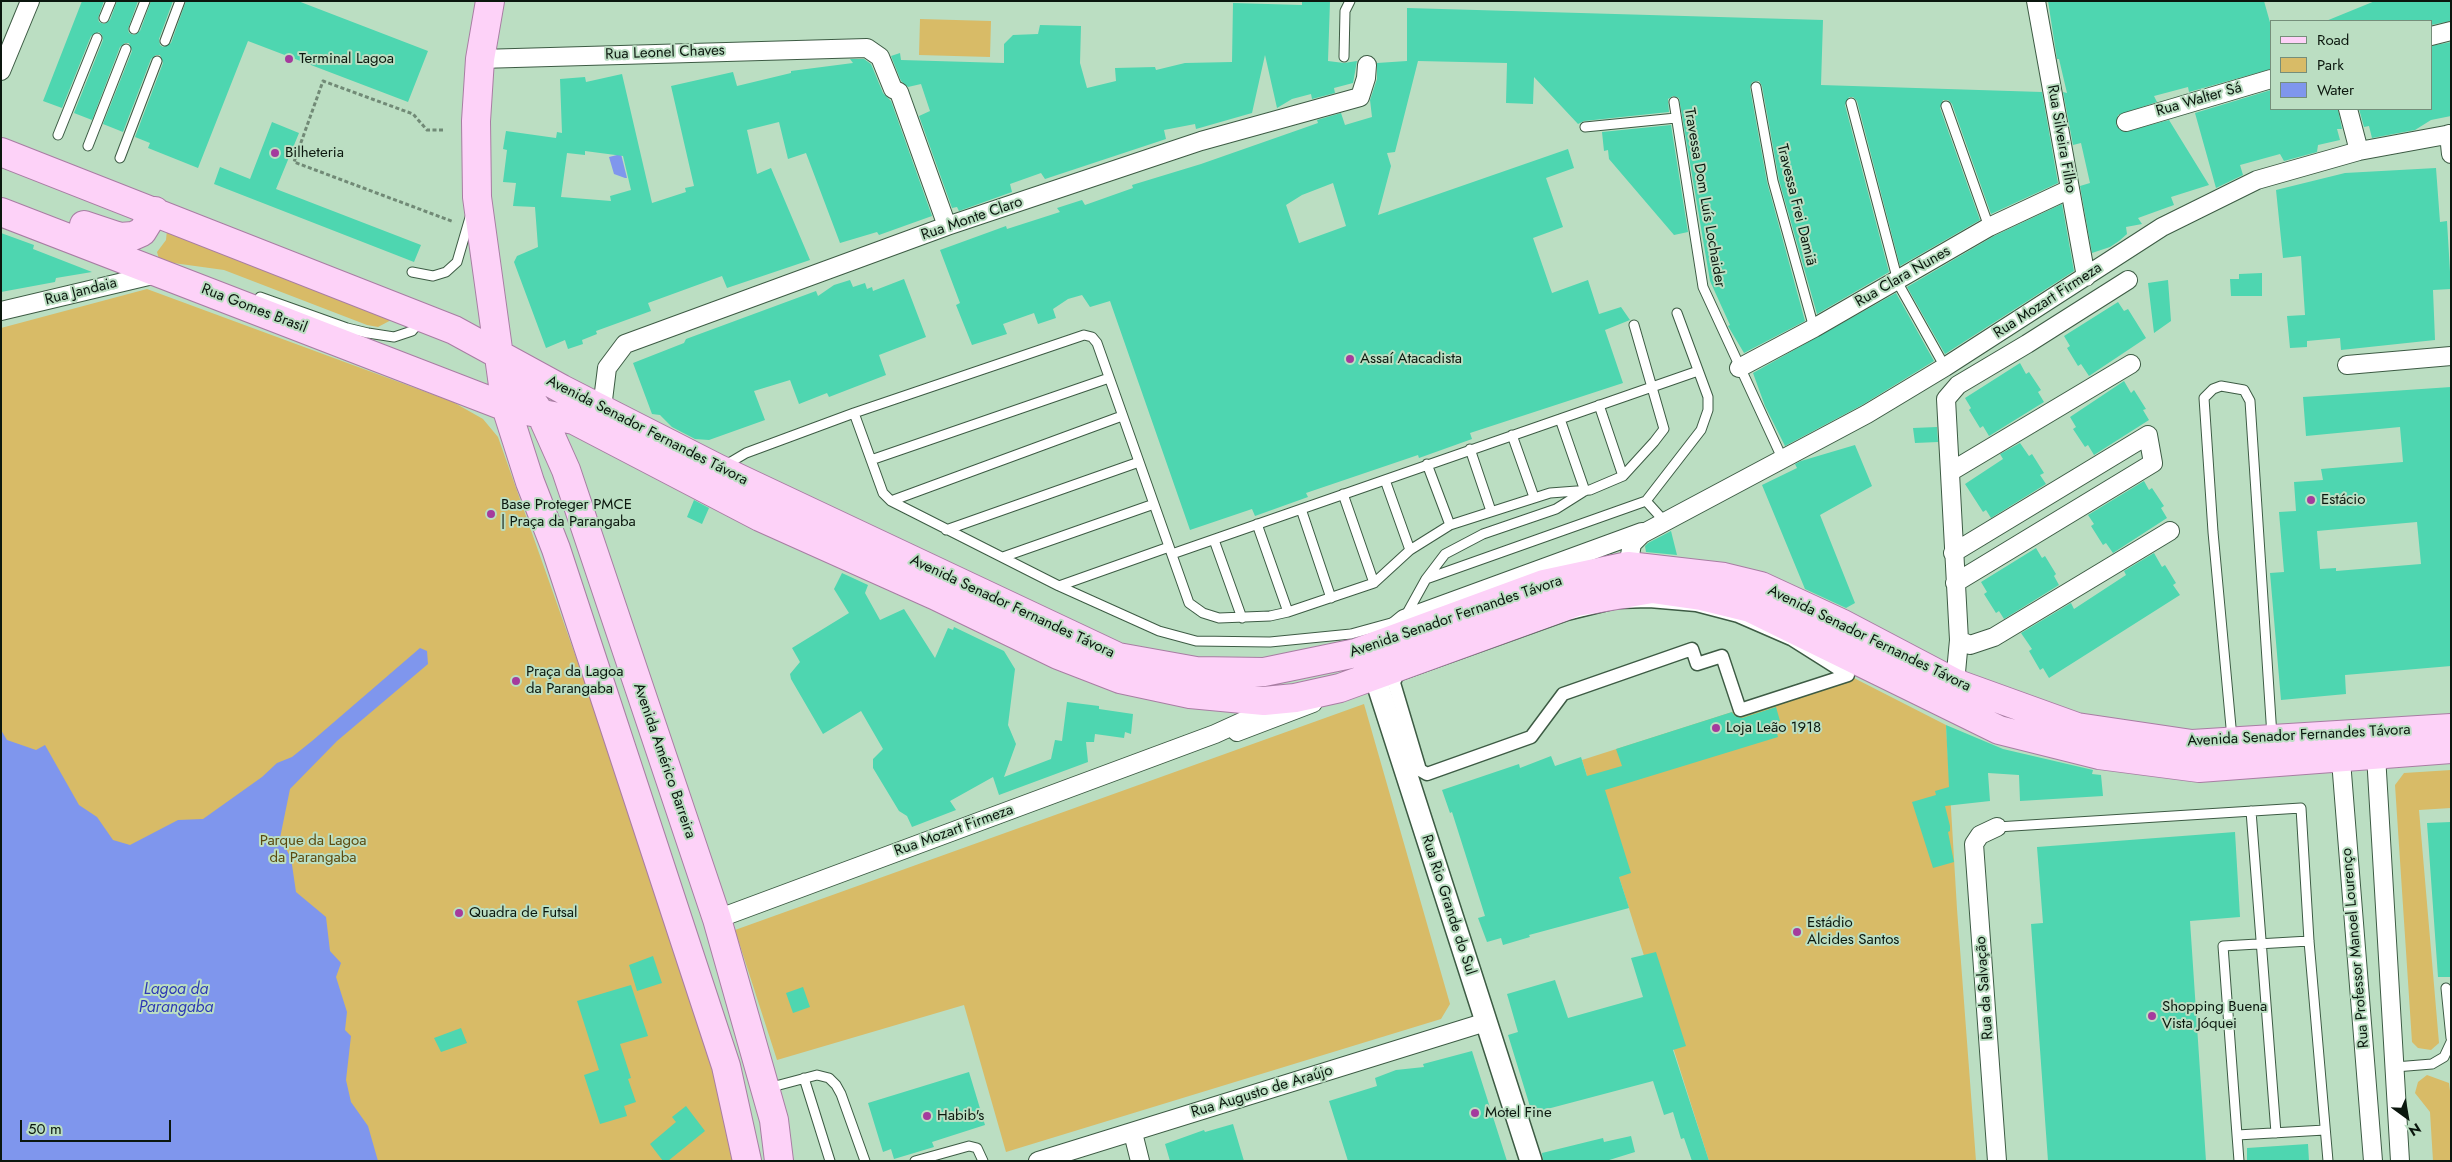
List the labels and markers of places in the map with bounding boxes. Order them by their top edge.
place label: Terminal Lagoa [299,50,394,68]
marker: Terminal Lagoa [283,53,295,65]
place label: Bilheteria [285,144,344,162]
marker: Bilheteria [269,147,281,159]
place label: Assaí Atacadista [1360,350,1462,368]
marker: Assaí Atacadista [1344,353,1356,365]
place label: Estácio [2321,491,2365,509]
marker: Estácio [2305,494,2317,506]
place label: Base Proteger PMCE | Praça da Parangaba [501,496,636,531]
marker: Base Proteger PMCE | Praça da Parangaba [485,508,497,520]
place label: Praça da Lagoa da Parangaba [526,663,623,698]
marker: Praça da Lagoa da Parangaba [510,675,522,687]
place label: Loja Leão 1918 [1726,719,1821,737]
marker: Loja Leão 1918 [1710,722,1722,734]
place label: Quadra de Futsal [469,904,578,922]
marker: Quadra de Futsal [453,907,465,919]
place label: Estádio Alcides Santos [1807,914,1899,949]
marker: Estádio Alcides Santos [1791,926,1803,938]
place label: Shopping Buena Vista Jóquei [2162,998,2267,1033]
marker: Shopping Buena Vista Jóquei [2146,1010,2158,1022]
place label: Motel Fine [1485,1104,1552,1122]
place label: Habib's [937,1107,984,1125]
marker: Motel Fine [1469,1107,1481,1119]
marker: Habib's [921,1110,933,1122]

